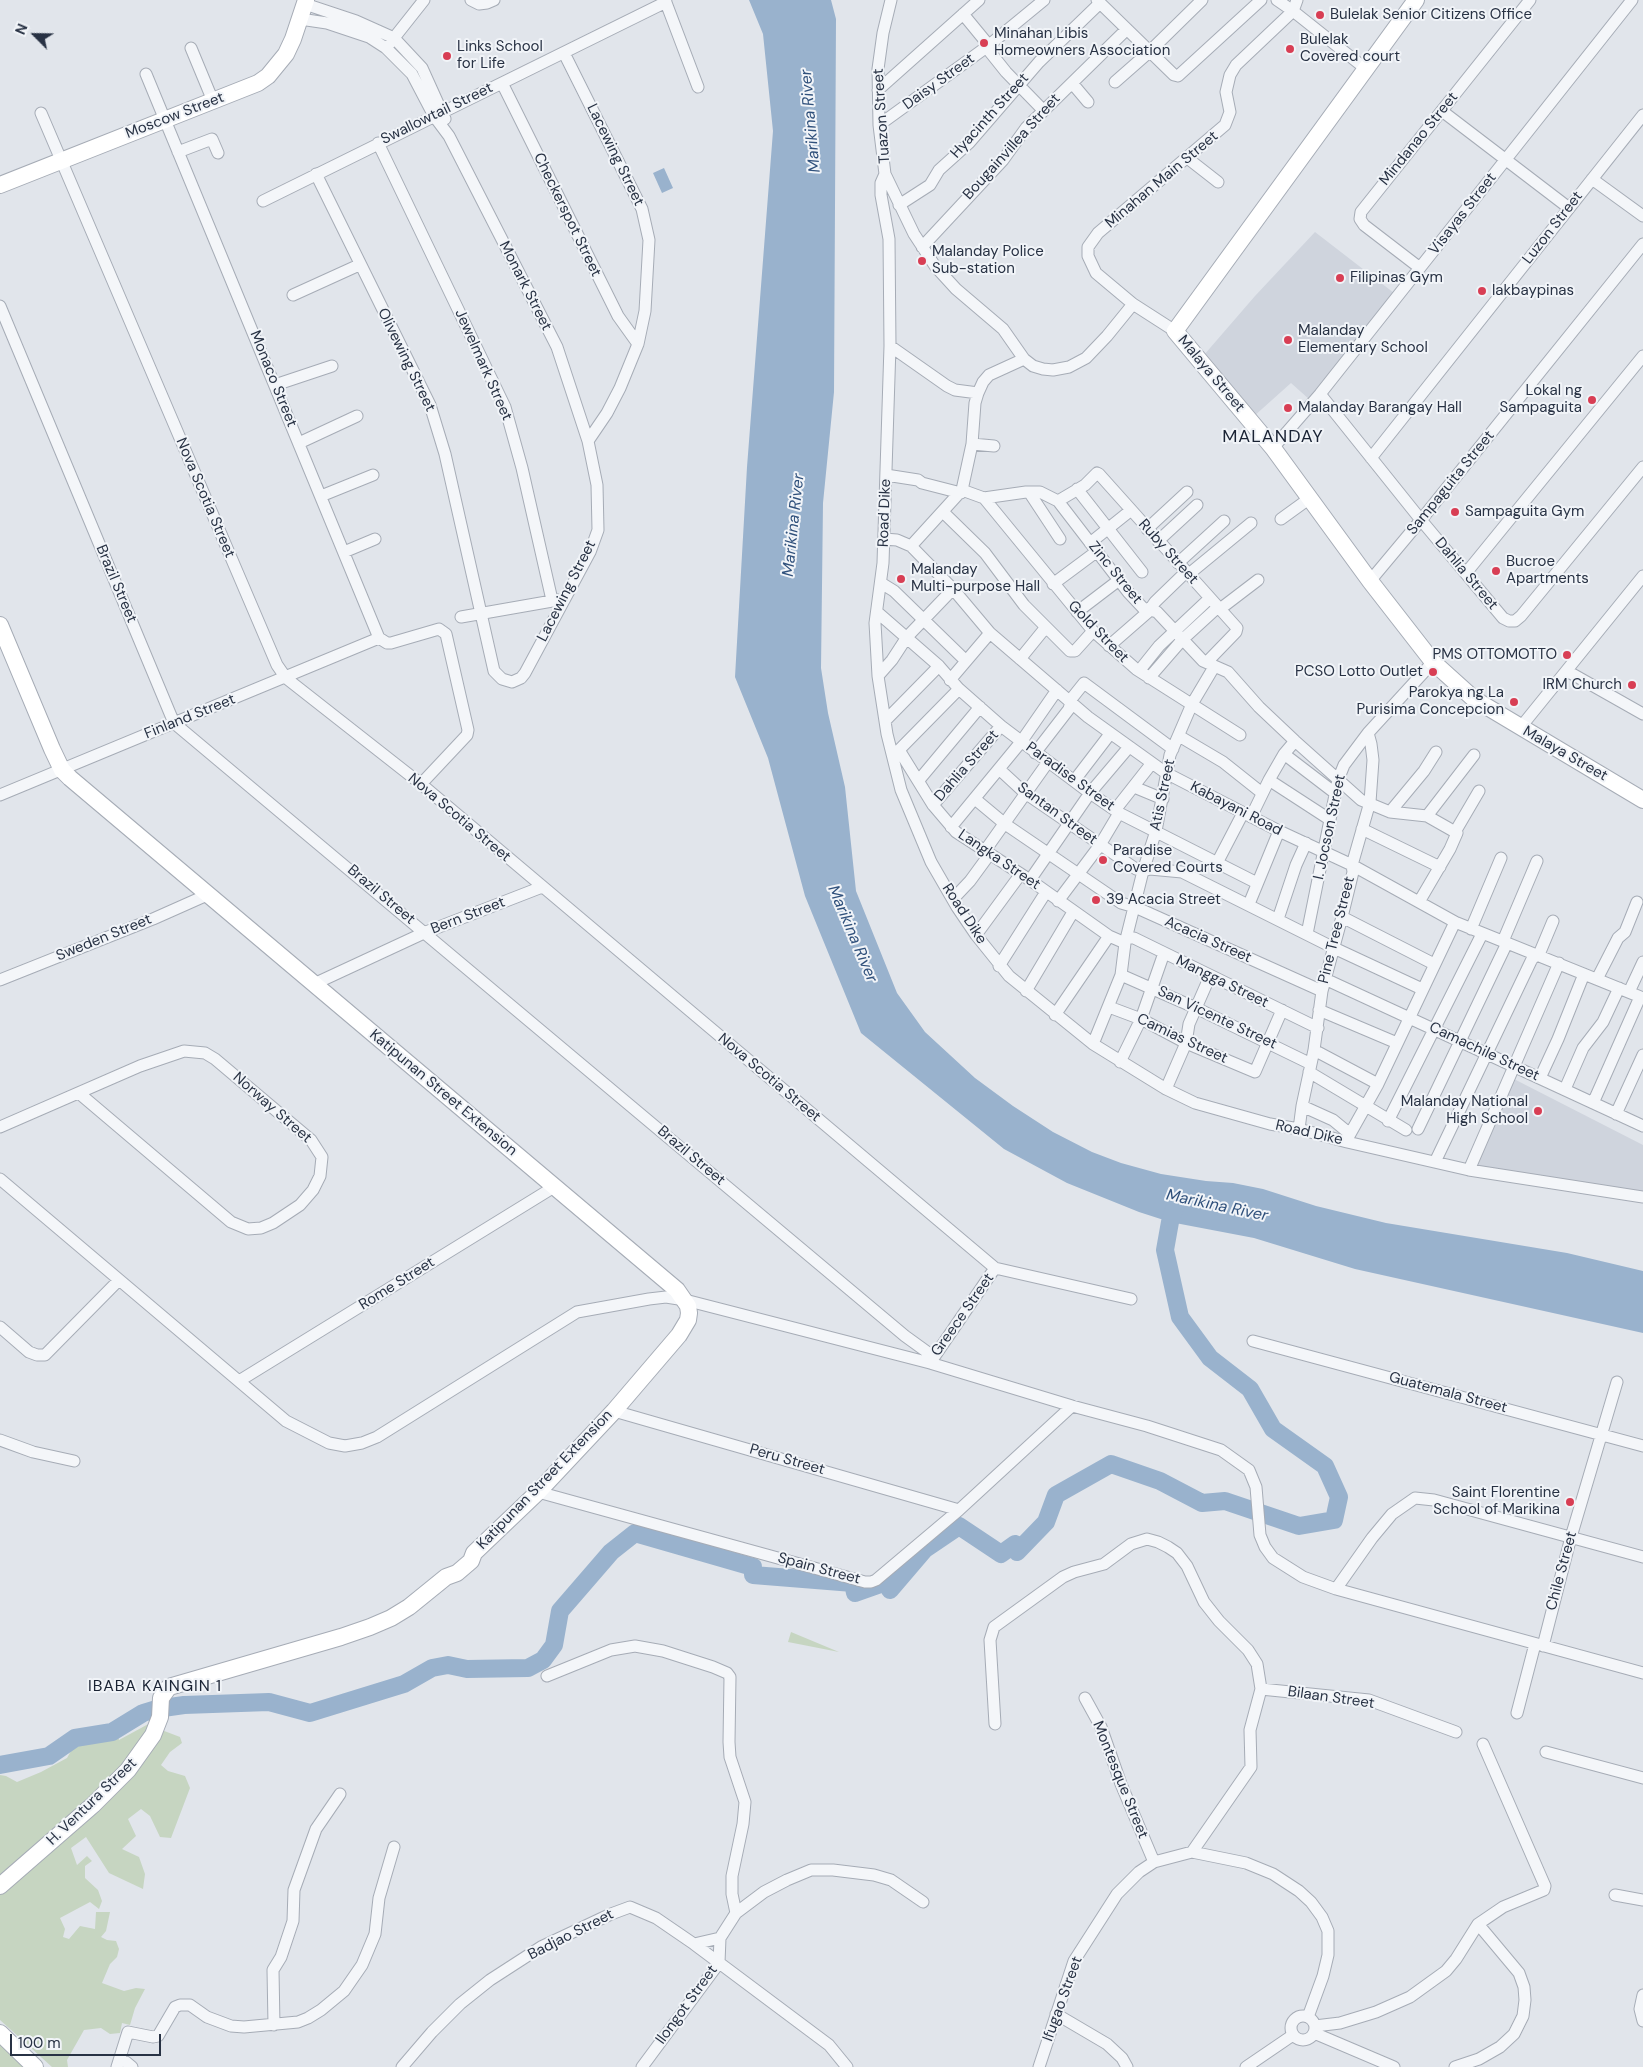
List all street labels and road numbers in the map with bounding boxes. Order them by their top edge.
street label: Daisy Street [900,50,978,114]
street label: Tuazon Street [870,68,894,164]
street label: Hyacinth Street [947,70,1033,162]
street label: Swallowtail Street [378,79,496,149]
street label: Moscow Street [123,89,227,143]
street label: Mindanao Street [1376,89,1462,189]
street label: Bougainvillea Street [960,90,1064,204]
street label: Lacewing Street [582,101,648,209]
street label: Minahan Main Street [1102,128,1222,232]
street label: Checkerspot Street [529,150,605,280]
street label: Visayas Street [1425,169,1501,259]
street label: Luzon Street [1519,188,1587,268]
street label: Monark Street [495,238,555,334]
street label: Olivewing Street [373,305,439,415]
street label: Jewelmark Street [450,307,516,423]
street label: Monaco Street [246,328,300,430]
street label: Malaya Street [1174,332,1248,416]
street label: Sampaguita Street [1403,427,1499,539]
street label: Nova Scotia Street [172,435,238,561]
street label: Road Dike [875,479,895,547]
street label: Ruby Street [1134,516,1202,588]
street label: Dahlia Street [1431,534,1501,614]
street label: Lacewing Street [534,537,600,645]
street label: Zinc Street [1084,538,1146,608]
street label: Brazil Street [91,542,141,626]
street label: Gold Street [1064,597,1132,667]
street label: Finland Street [142,691,238,743]
street label: Malaya Street [1520,723,1610,785]
street label: Dahlia Street [931,727,1003,805]
street label: Paradise Street [1022,739,1118,815]
street label: Atis Street [1147,758,1179,832]
street label: Nova Scotia Street [404,770,514,866]
street label: I. Jocson Street [1310,773,1350,881]
street label: Kabayani Road [1187,778,1285,840]
street label: Santan Street [1013,779,1101,849]
street label: Langka Street [955,826,1043,894]
street label: Brazil Street [343,861,419,929]
street label: Pine Tree Street [1315,875,1359,985]
street label: Road Dike [938,880,990,948]
street label: Bern Street [428,894,508,938]
street label: Sweden Street [54,911,154,965]
street label: Acacia Street [1162,913,1254,967]
street label: Mangga Street [1173,952,1271,1012]
street label: San Vicente Street [1155,982,1279,1054]
street label: Camias Street [1134,1010,1230,1068]
street label: Camachile Street [1426,1019,1542,1085]
street label: Katipunan Street Extension [366,1026,520,1160]
street label: Nova Scotia Street [714,1030,824,1126]
street label: Norway Street [229,1069,315,1147]
street label: Road Dike [1274,1117,1344,1149]
street label: Brazil Street [653,1122,729,1190]
street label: Rome Street [356,1254,438,1314]
street label: Greece Street [928,1270,998,1360]
street label: Guatemala Street [1387,1369,1509,1417]
street label: Katipunan Street Extension [474,1406,616,1554]
street label: Peru Street [747,1441,827,1479]
street label: Chile Street [1543,1529,1581,1613]
street label: Spain Street [776,1549,862,1589]
street label: Bilaan Street [1286,1683,1376,1713]
street label: Montesque Street [1088,1719,1152,1841]
street label: H. Ventura Street [43,1755,141,1849]
street label: Badjao Street [525,1906,617,1964]
street label: Ifugao Street [1039,1954,1087,2044]
street label: Ilongot Street [652,1962,722,2048]

